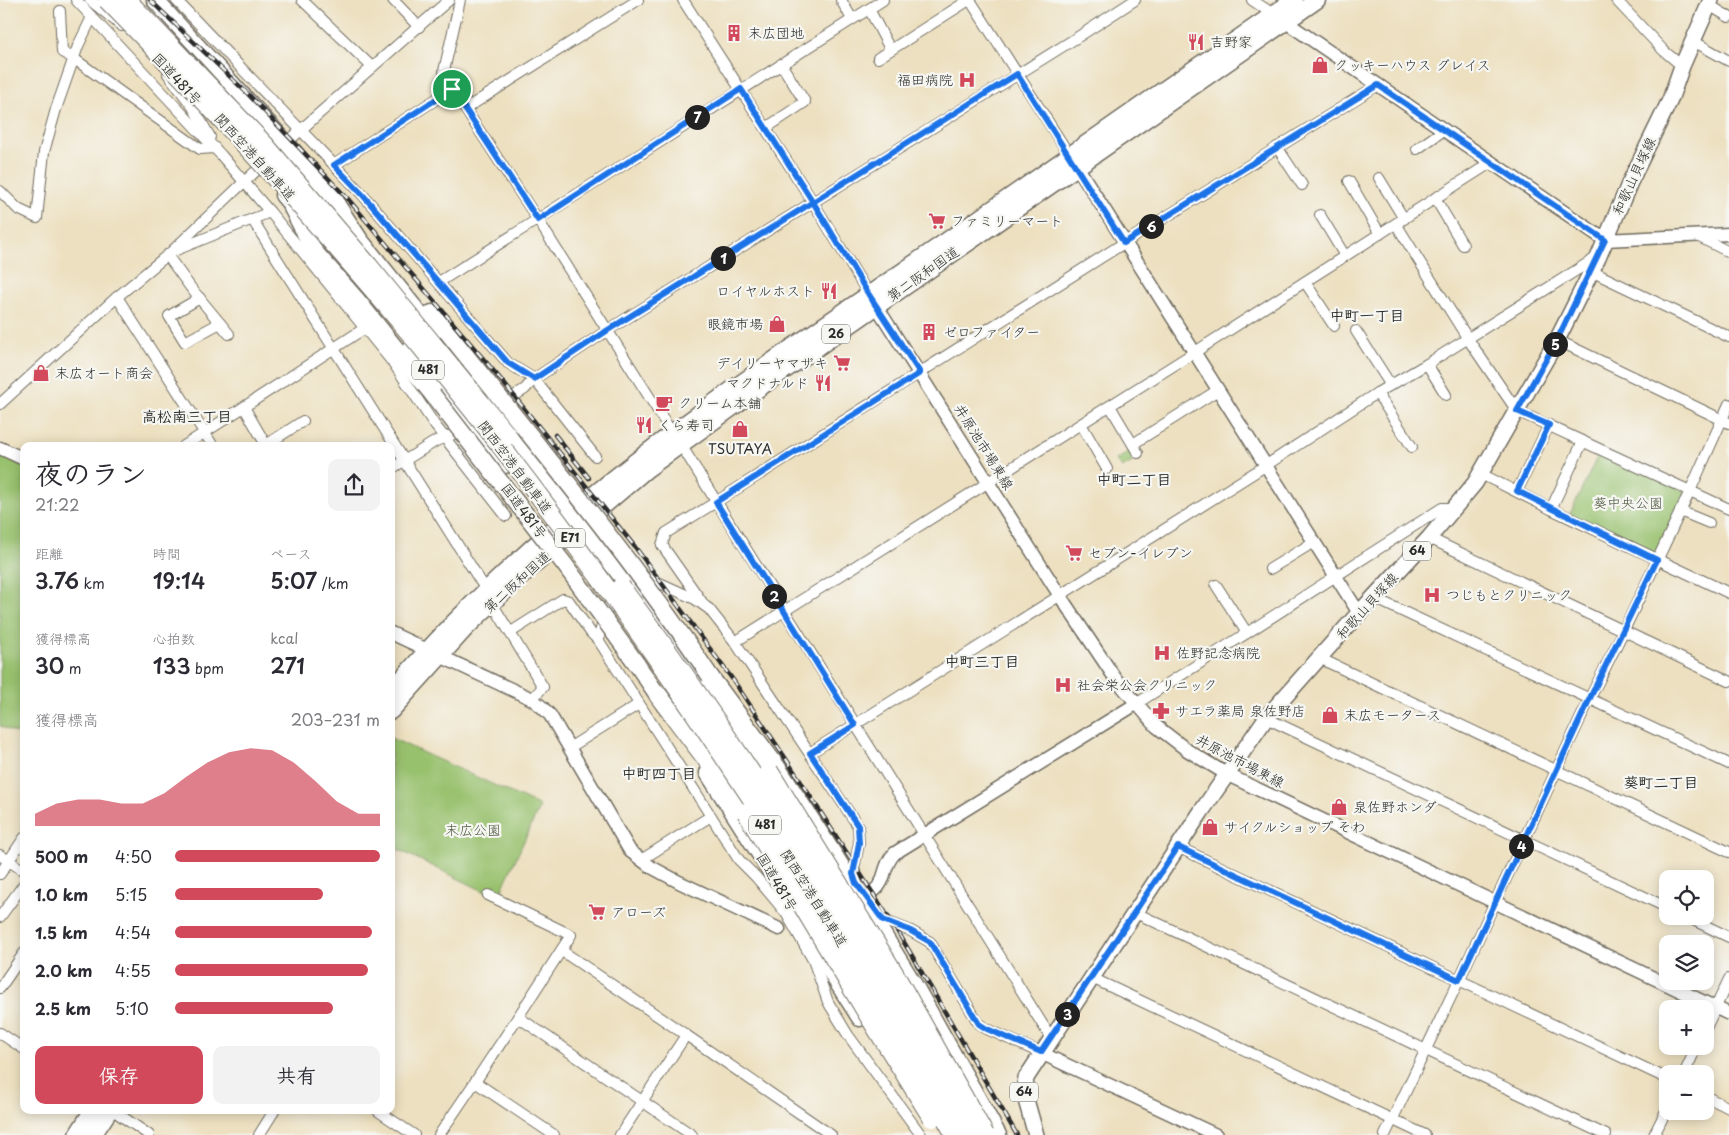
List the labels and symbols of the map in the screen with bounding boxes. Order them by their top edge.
place label: 末広団地 [748,22,804,43]
building icon: 末広団地 [724,23,744,43]
place label: 吉野家 [1210,31,1252,52]
restaurant icon: 吉野家 [1186,32,1206,52]
street label: 国道481号 [148,48,207,110]
place label: クッキーハウス グレイス [1334,54,1491,75]
shop icon: クッキーハウス グレイス [1310,55,1330,75]
pin [431,68,473,110]
place label: 福田病院 [897,69,953,90]
hospital icon: 福田病院 [957,70,977,90]
pin: 7 [684,104,710,130]
street label: 関西空港自動車道 [210,108,301,205]
street label: 和歌山貝塚線 [1606,133,1661,218]
place label: ファミリーマート [951,210,1063,231]
supermarket icon: ファミリーマート [927,211,947,231]
pin: 6 [1138,214,1164,238]
street label: 第二阪和国道 [882,241,963,306]
pin: 1 [710,246,736,270]
place label: ロイヤルホスト [716,280,815,301]
restaurant icon: ロイヤルホスト [819,281,839,301]
district label: 中町一丁目 [1329,303,1405,326]
place label: 眼鏡市場 [707,313,763,334]
shop icon: 眼鏡市場 [767,314,787,334]
place label: ゼロファイター [943,321,1040,342]
building icon: ゼロファイター [919,322,939,342]
road number: 26 [822,324,850,344]
pin: 5 [1542,332,1568,356]
place label: デイリーヤマザキ [717,352,828,373]
supermarket icon: デイリーヤマザキ [832,353,852,373]
road number: 481 [412,360,444,380]
place label: 末広オート商会 [55,362,153,383]
shop icon: 末広オート商会 [31,363,51,383]
place label: マクドナルド [726,372,809,393]
restaurant icon: マクドナルド [813,373,833,393]
place label: クリーム本舗 [678,392,761,413]
cafe icon: クリーム本舗 [654,393,674,413]
street label: 井原池市場東線 [950,400,1019,494]
district label: 高松南三丁目 [142,404,232,427]
place label: くら寿司 [658,414,714,435]
restaurant icon: くら寿司 [634,415,654,435]
street label: 関西空港自動車道 [473,416,557,518]
shop icon: TSUTAYA [730,419,750,439]
place label: TSUTAYA [708,438,772,459]
district label: 中町二丁目 [1096,467,1172,490]
street label: 国道481号 [496,478,552,543]
park label: 葵中央公園 [1593,492,1663,513]
road number: E71 [555,528,585,548]
place label: セブン-イレブン [1088,542,1193,563]
road number: 64 [1403,542,1431,560]
supermarket icon: セブン-イレブン [1064,543,1084,563]
street label: 第二阪和国道 [478,546,555,618]
street label: 和歌山貝塚線 [1331,567,1403,644]
pin: 2 [762,584,786,608]
place label: つじもとクリニック [1446,584,1572,605]
hospital icon: つじもとクリニック [1422,585,1442,605]
place label: 佐野記念病院 [1176,642,1260,663]
hospital icon: 佐野記念病院 [1152,643,1172,663]
district label: 中町三丁目 [944,649,1020,672]
place label: 社会栄公会クリニック [1077,674,1217,695]
hospital icon: 社会栄公会クリニック [1053,675,1073,695]
place label: サエラ薬局 泉佐野店 [1175,700,1306,721]
pharmacy icon: サエラ薬局 泉佐野店 [1151,701,1171,721]
place label: 末広モータース [1344,704,1441,725]
shop icon: 末広モータース [1320,705,1340,725]
street label: 井原池市場東線 [1192,728,1288,793]
district label: 中町四丁目 [621,761,697,784]
district label: 葵町二丁目 [1623,770,1699,793]
place label: 泉佐野ホンダ [1353,796,1436,817]
shop icon: 泉佐野ホンダ [1329,797,1349,817]
road number: 481 [749,816,781,834]
place label: サイクルショップ そわ [1224,816,1366,837]
shop icon: サイクルショップ そわ [1200,817,1220,837]
park label: 末広公園 [445,819,501,840]
pin: 4 [1508,834,1534,858]
street label: 関西空港自動車道 [776,845,853,951]
street label: 国道481号 [752,848,803,915]
place label: アローズ [611,901,666,922]
supermarket icon: アローズ [587,902,607,922]
pin: 3 [1054,1002,1080,1026]
road number: 64 [1010,1082,1038,1102]

